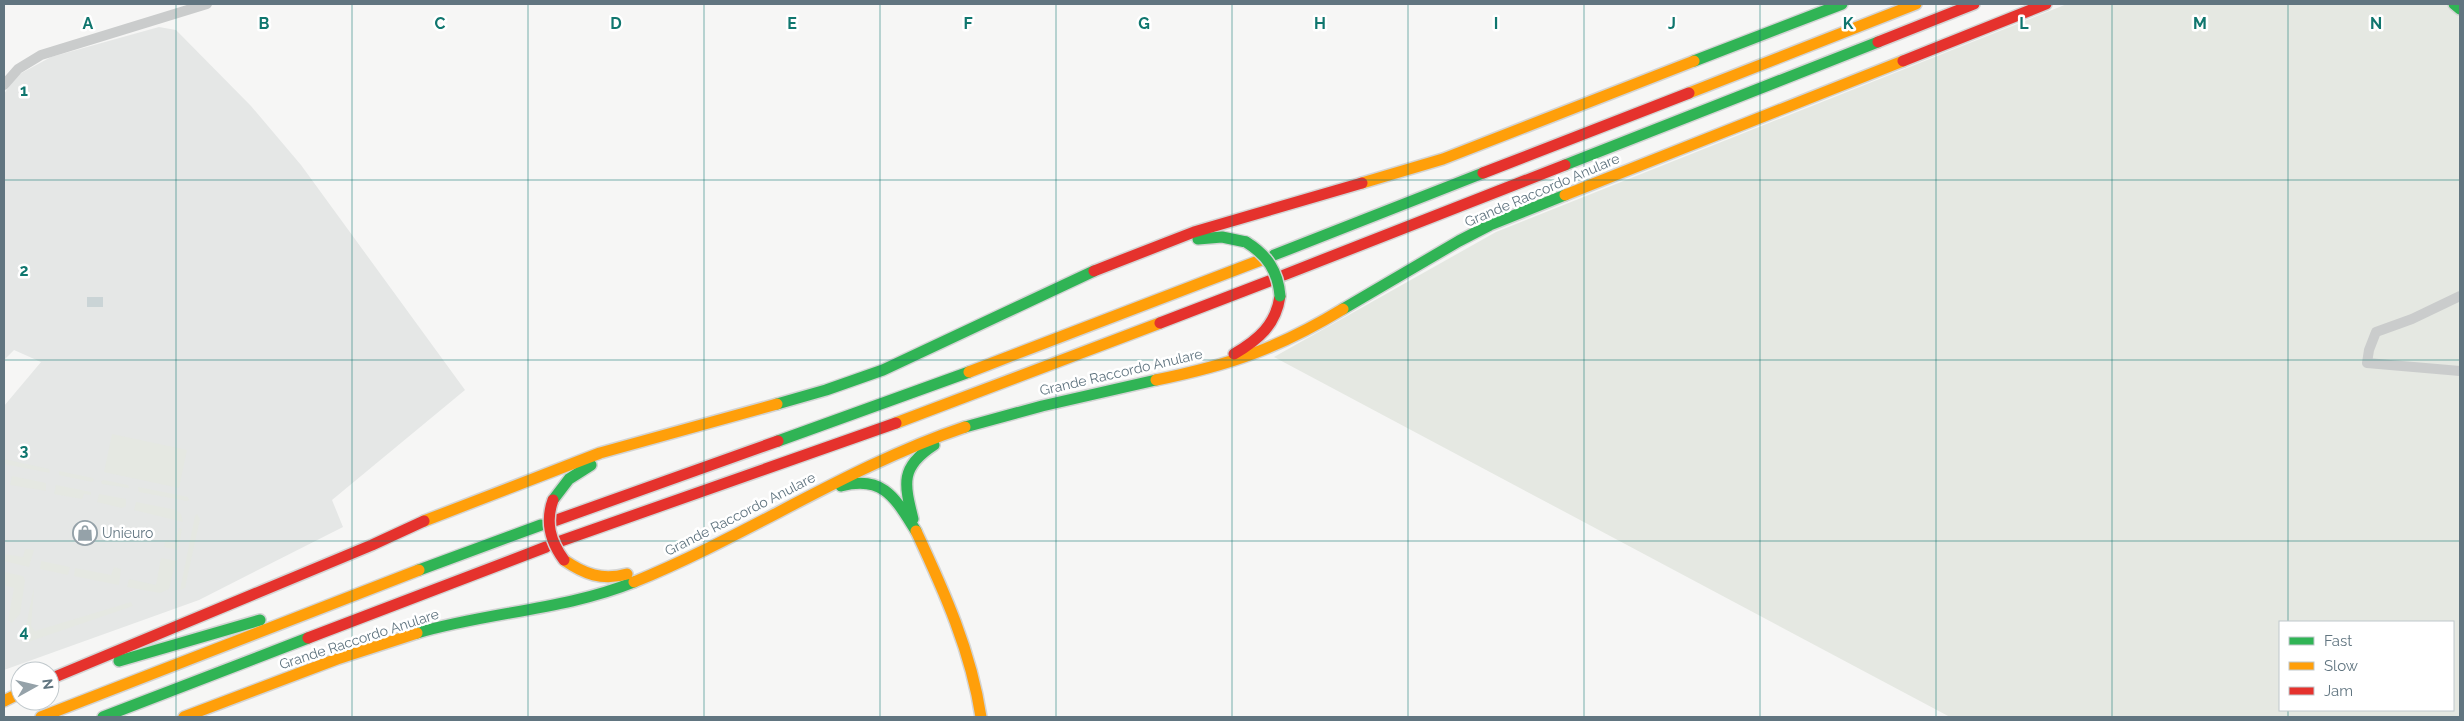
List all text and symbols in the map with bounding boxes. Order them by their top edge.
text: A [83,14,94,33]
text: B [259,14,270,33]
text: C [435,14,446,33]
text: D [610,14,622,33]
text: E [787,14,797,33]
text: F [963,14,973,33]
text: G [1138,14,1150,33]
text: H [1314,14,1326,33]
text: I [1494,14,1498,33]
text: J [1668,14,1676,33]
text: K [1843,14,1854,33]
text: L [2019,14,2029,33]
text: M [2193,14,2207,33]
text: N [2370,14,2382,33]
text: 1 [20,81,28,100]
street label: Grande Raccordo Anulare [1462,150,1622,230]
text: 2 [19,261,29,280]
street label: Grande Raccordo Anulare [1038,345,1204,399]
text: 3 [20,441,29,460]
street label: Grande Raccordo Anulare [662,469,818,559]
shop icon: Unieuro [72,520,98,546]
place label: Unieuro [102,525,153,541]
street label: Grande Raccordo Anulare [277,606,441,672]
legend [2279,621,2454,711]
text: 4 [19,622,29,641]
text: Fast [2324,632,2352,650]
text: Slow [2324,657,2358,675]
north arrow [10,661,60,711]
text: N [39,678,57,691]
text: Jam [2324,682,2353,700]

